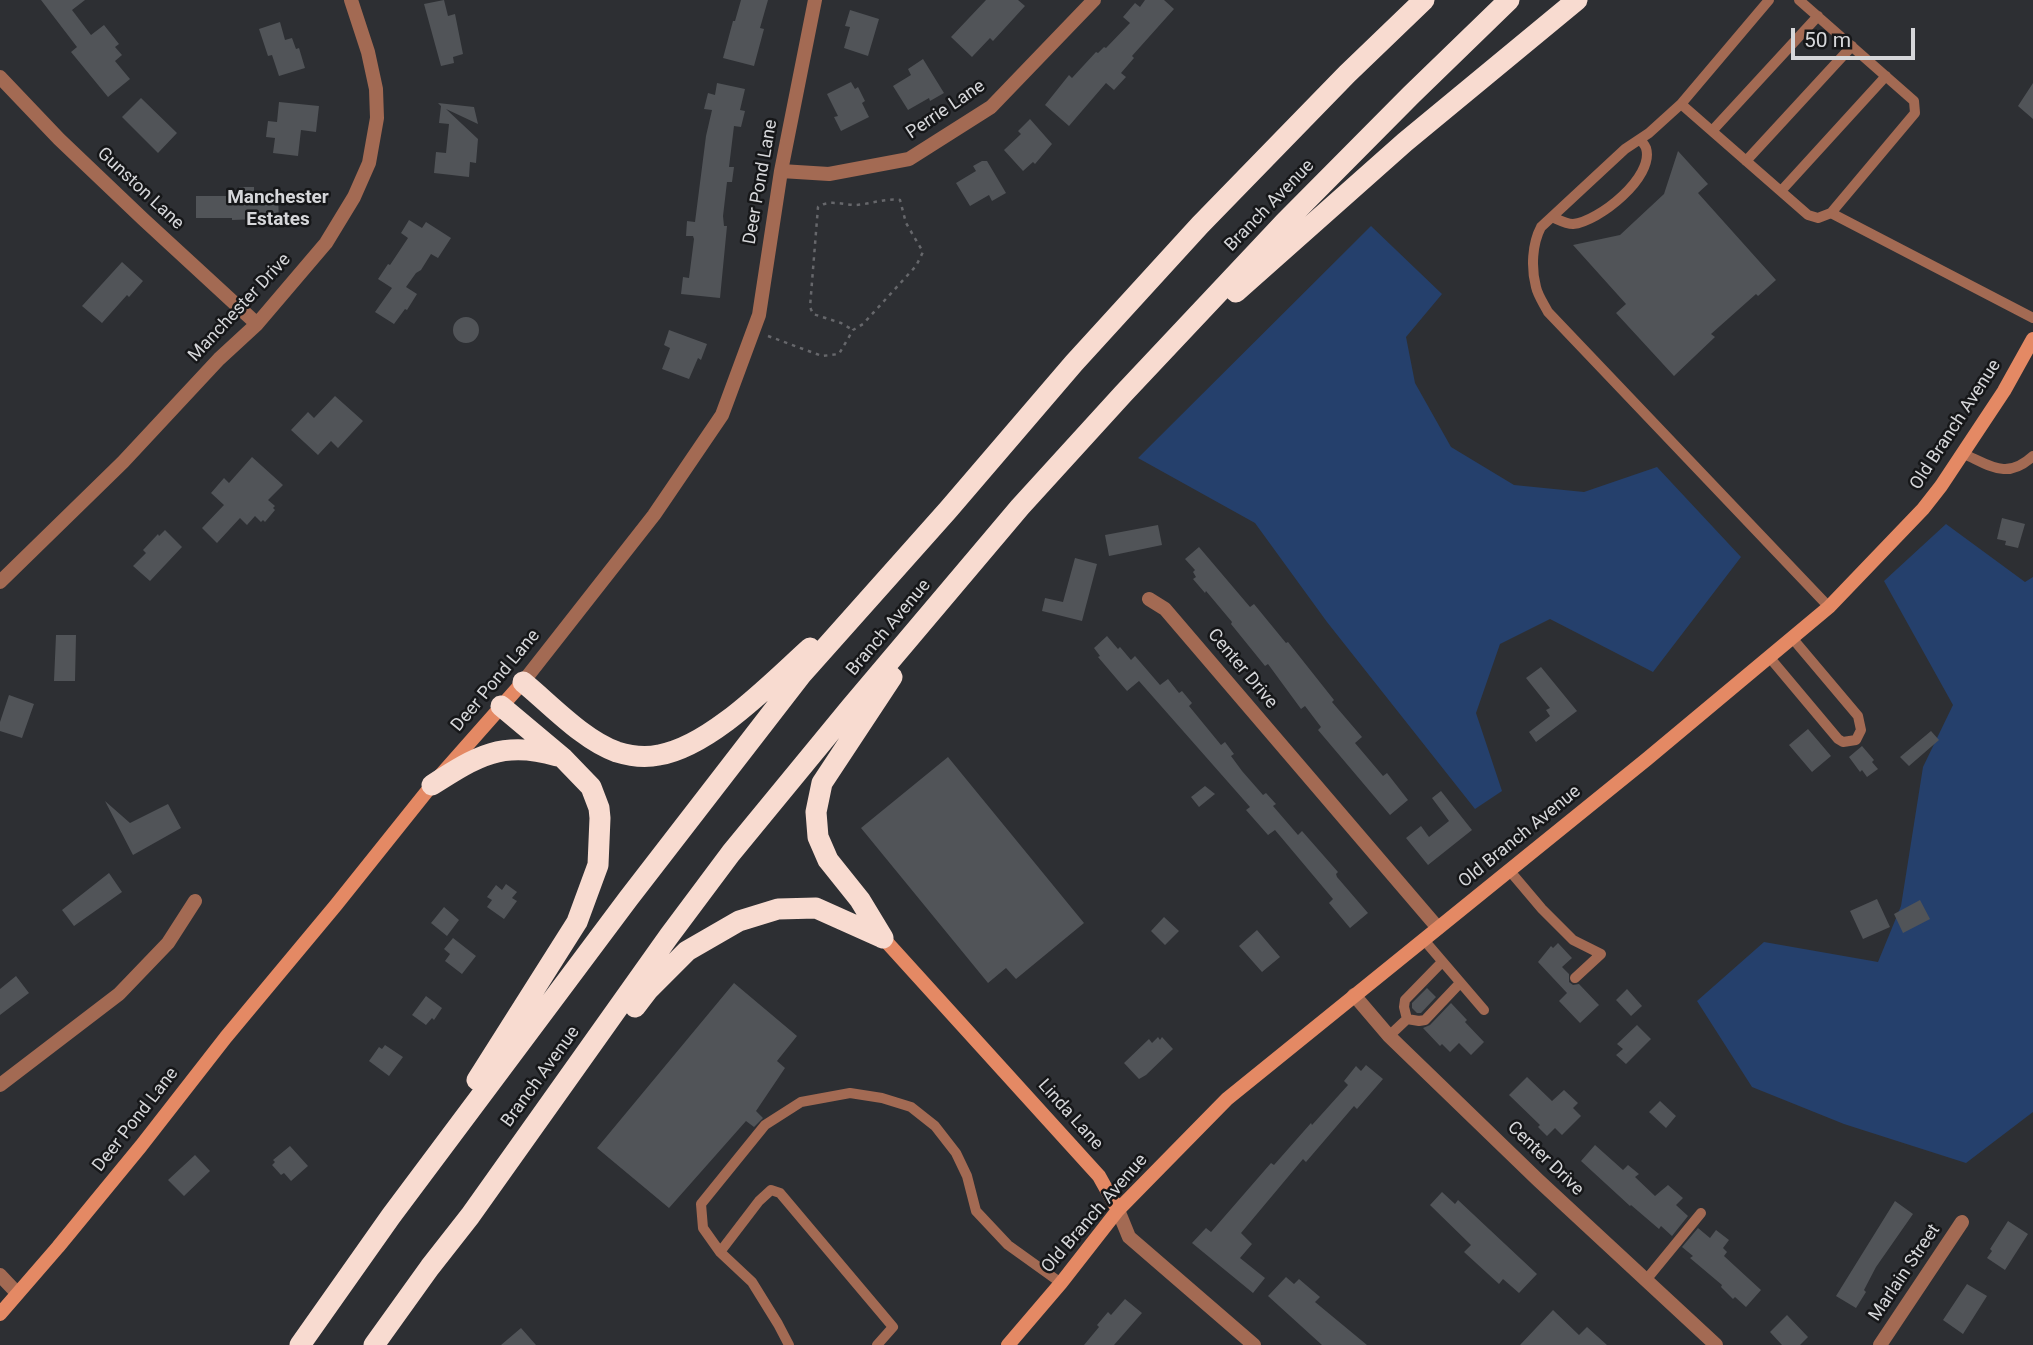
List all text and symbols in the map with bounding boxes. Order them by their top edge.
scale bar [1795,14,1919,58]
text: 50 m [1804,28,1851,52]
street label: Perrie Lane [903,76,989,144]
street label: Deer Pond Lane [739,118,783,246]
street label: Gunston Lane [92,143,188,235]
street label: Branch Avenue [1221,156,1319,256]
district label: Manchester Estates [227,187,329,231]
street label: Manchester Drive [184,249,296,367]
street label: Old Branch Avenue [1906,356,2006,494]
street label: Branch Avenue [842,575,936,681]
street label: Center Drive [1202,625,1282,713]
street label: Deer Pond Lane [447,626,545,736]
street label: Old Branch Avenue [1455,781,1585,893]
street label: Branch Avenue [497,1022,585,1132]
street label: Deer Pond Lane [89,1064,183,1176]
street label: Linda Lane [1033,1075,1107,1155]
street label: Center Drive [1502,1117,1588,1201]
street label: Old Branch Avenue [1037,1150,1153,1278]
street label: Marlain Street [1865,1221,1945,1325]

